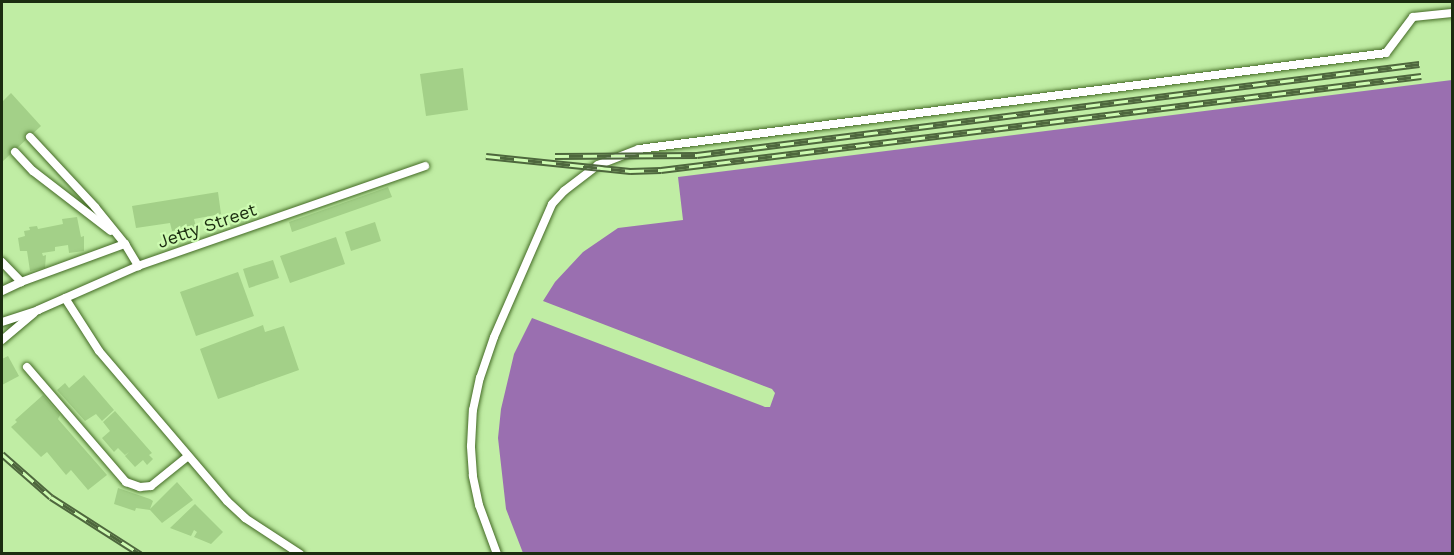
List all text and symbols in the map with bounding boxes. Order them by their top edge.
street label: Jetty Street [154,199,260,253]

